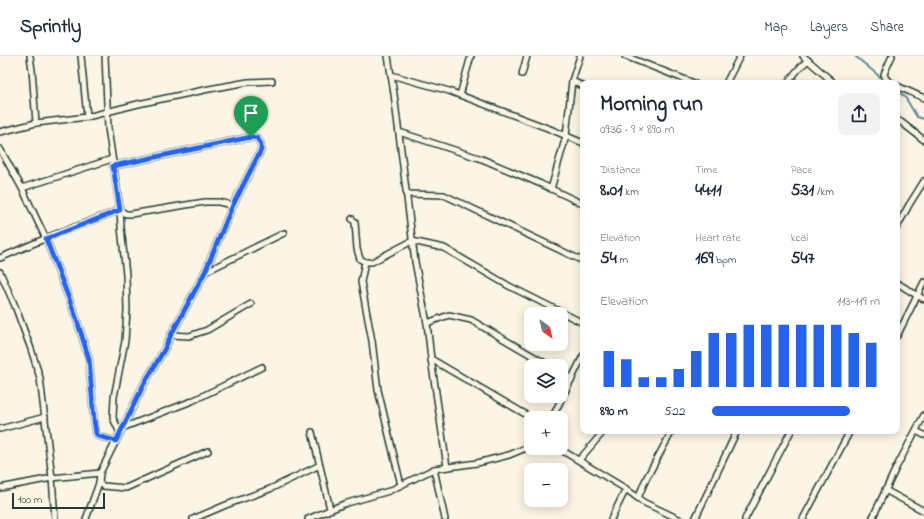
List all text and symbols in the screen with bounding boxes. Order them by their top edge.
text: Sprintly [20,14,81,41]
text: Map [764,17,788,38]
text: Layers [810,17,848,38]
text: Share [870,17,904,38]
text: Morning run [600,89,703,121]
button: share [838,93,880,135]
pin [234,96,268,137]
icon: arrive [240,102,262,124]
text: 09:36 · 9 × 890 m [600,120,675,139]
text: Distance [600,162,641,178]
text: Time [695,162,717,178]
text: Pace [791,162,812,178]
text: 8.01 [600,178,623,203]
text: 44:11 [695,178,722,203]
text: 5:31 [791,178,814,203]
text: km [623,184,639,200]
text: /km [814,184,834,200]
text: Elevation [600,230,640,246]
text: Heart rate [695,230,740,246]
text: kcal [791,230,808,246]
text: 54 [600,246,617,271]
text: 169 [695,246,713,271]
text: 547 [791,246,814,271]
text: m [617,252,628,268]
text: bpm [713,252,736,268]
text: Elevation [600,292,648,311]
text: 113–119 m [837,292,880,311]
north arrow [524,307,568,351]
map controls [524,307,568,507]
button: layers [524,359,568,403]
text: 890 m [600,402,628,421]
text: 5:22 [664,402,685,421]
button: + [524,411,568,455]
button: − [524,463,568,507]
scale bar [12,491,105,510]
text: 100 m [18,492,42,508]

